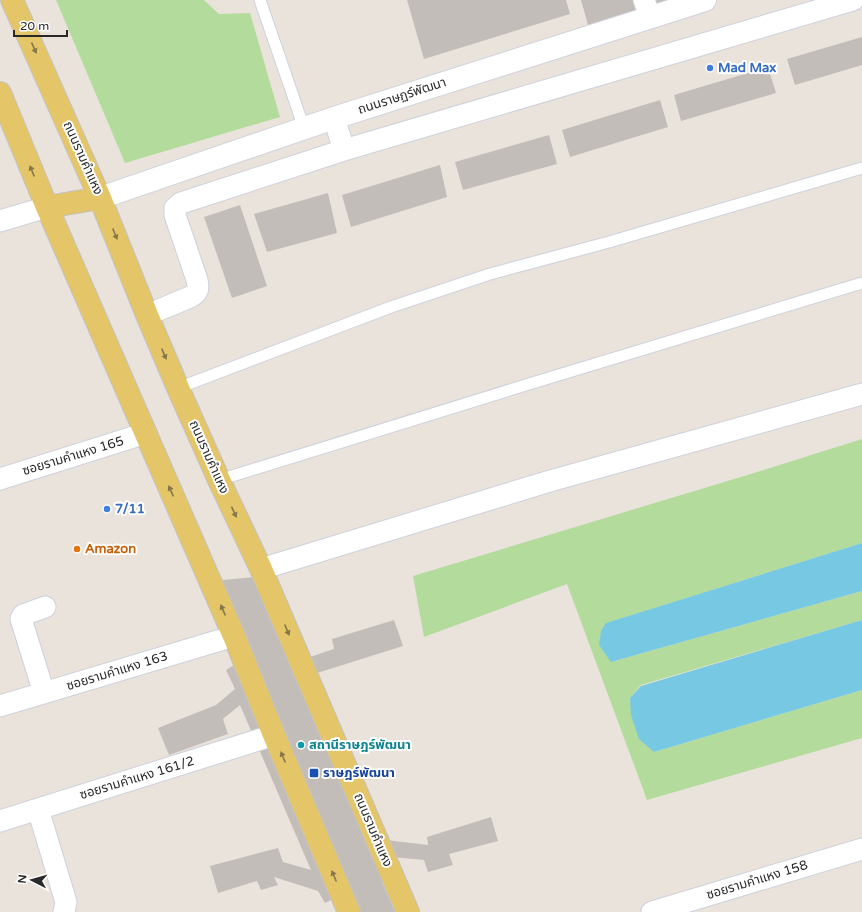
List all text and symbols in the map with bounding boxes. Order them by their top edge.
scale bar [14,12,67,38]
text: 20 m [20,19,49,33]
one-way arrow [31,43,37,54]
place label: Mad Max [718,60,776,76]
marker: Mad Max [705,63,715,73]
street label: ถนนราษฏร์พัฒนา [356,74,448,118]
street label: ถนนรามคำแหง [60,119,106,197]
one-way arrow [28,164,34,176]
one-way arrow [112,229,118,240]
one-way arrow [161,349,167,360]
street label: ถนนรามคำแหง [186,418,232,496]
street label: ซอยรามคำแหง 165 [20,433,126,479]
one-way arrow [168,486,174,497]
place label: 7/11 [115,501,145,517]
marker: 7/11 [102,504,112,514]
one-way arrow [231,506,237,517]
place label: Amazon [85,541,136,557]
marker: Amazon [72,544,82,554]
one-way arrow [220,605,226,616]
one-way arrow [284,625,290,636]
street label: ซอยรามคำแหง 163 [64,648,170,694]
place label: สถานีราษฎร์พัฒนา [309,737,411,753]
marker: สถานีราษฎร์พัฒนา [296,740,306,750]
one-way arrow [280,751,286,762]
street label: ซอยรามคำแหง 161/2 [78,753,196,803]
place label: ราษฎร์พัฒนา [323,765,395,781]
marker: ราษฎร์พัฒนา [308,767,320,779]
street label: ถนนรามคำแหง [350,791,396,869]
street label: ซอยรามคำแหง 158 [704,857,810,903]
north arrow [12,860,52,900]
one-way arrow [331,871,337,882]
text: N [16,874,29,884]

